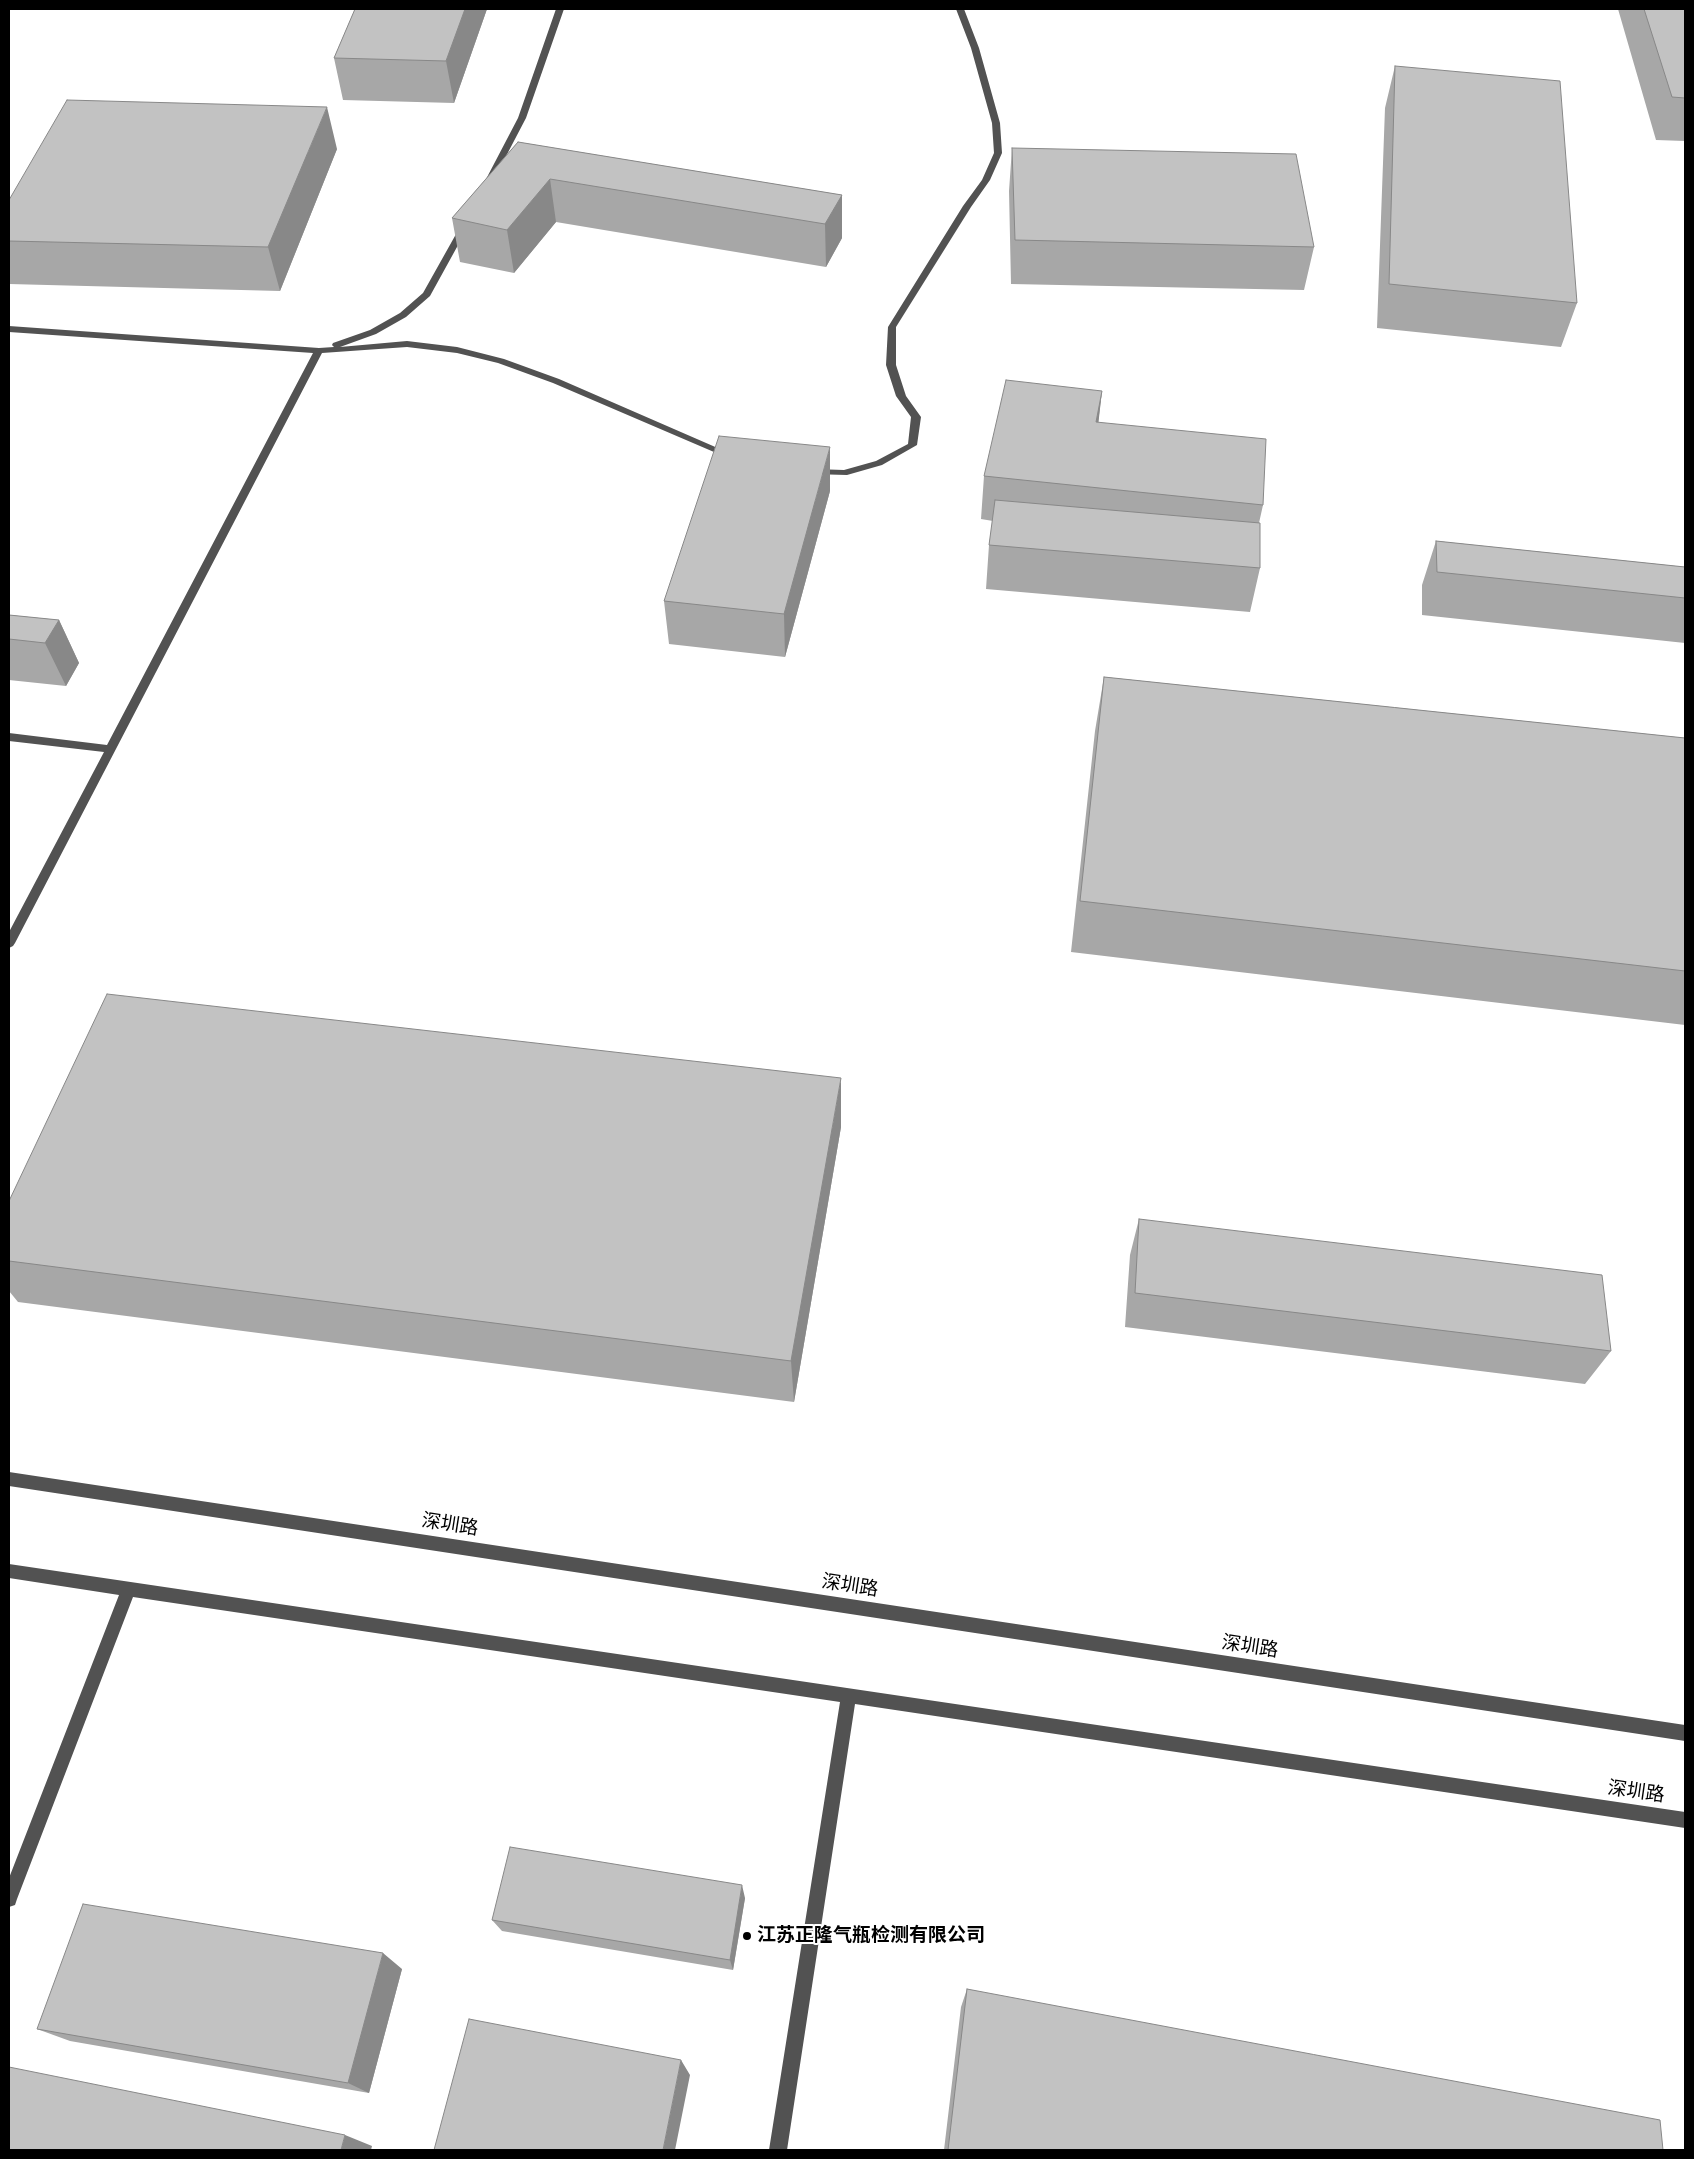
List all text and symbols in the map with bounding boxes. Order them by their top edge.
street label: 深圳路 [420,1509,480,1541]
street label: 深圳路 [820,1570,880,1602]
street label: 深圳路 [1220,1631,1280,1663]
street label: 深圳路 [1606,1777,1666,1807]
place label: 江苏正隆气瓶检测有限公司 [757,1925,985,1947]
marker: 江苏正隆气瓶检测有限公司 [741,1930,753,1942]

